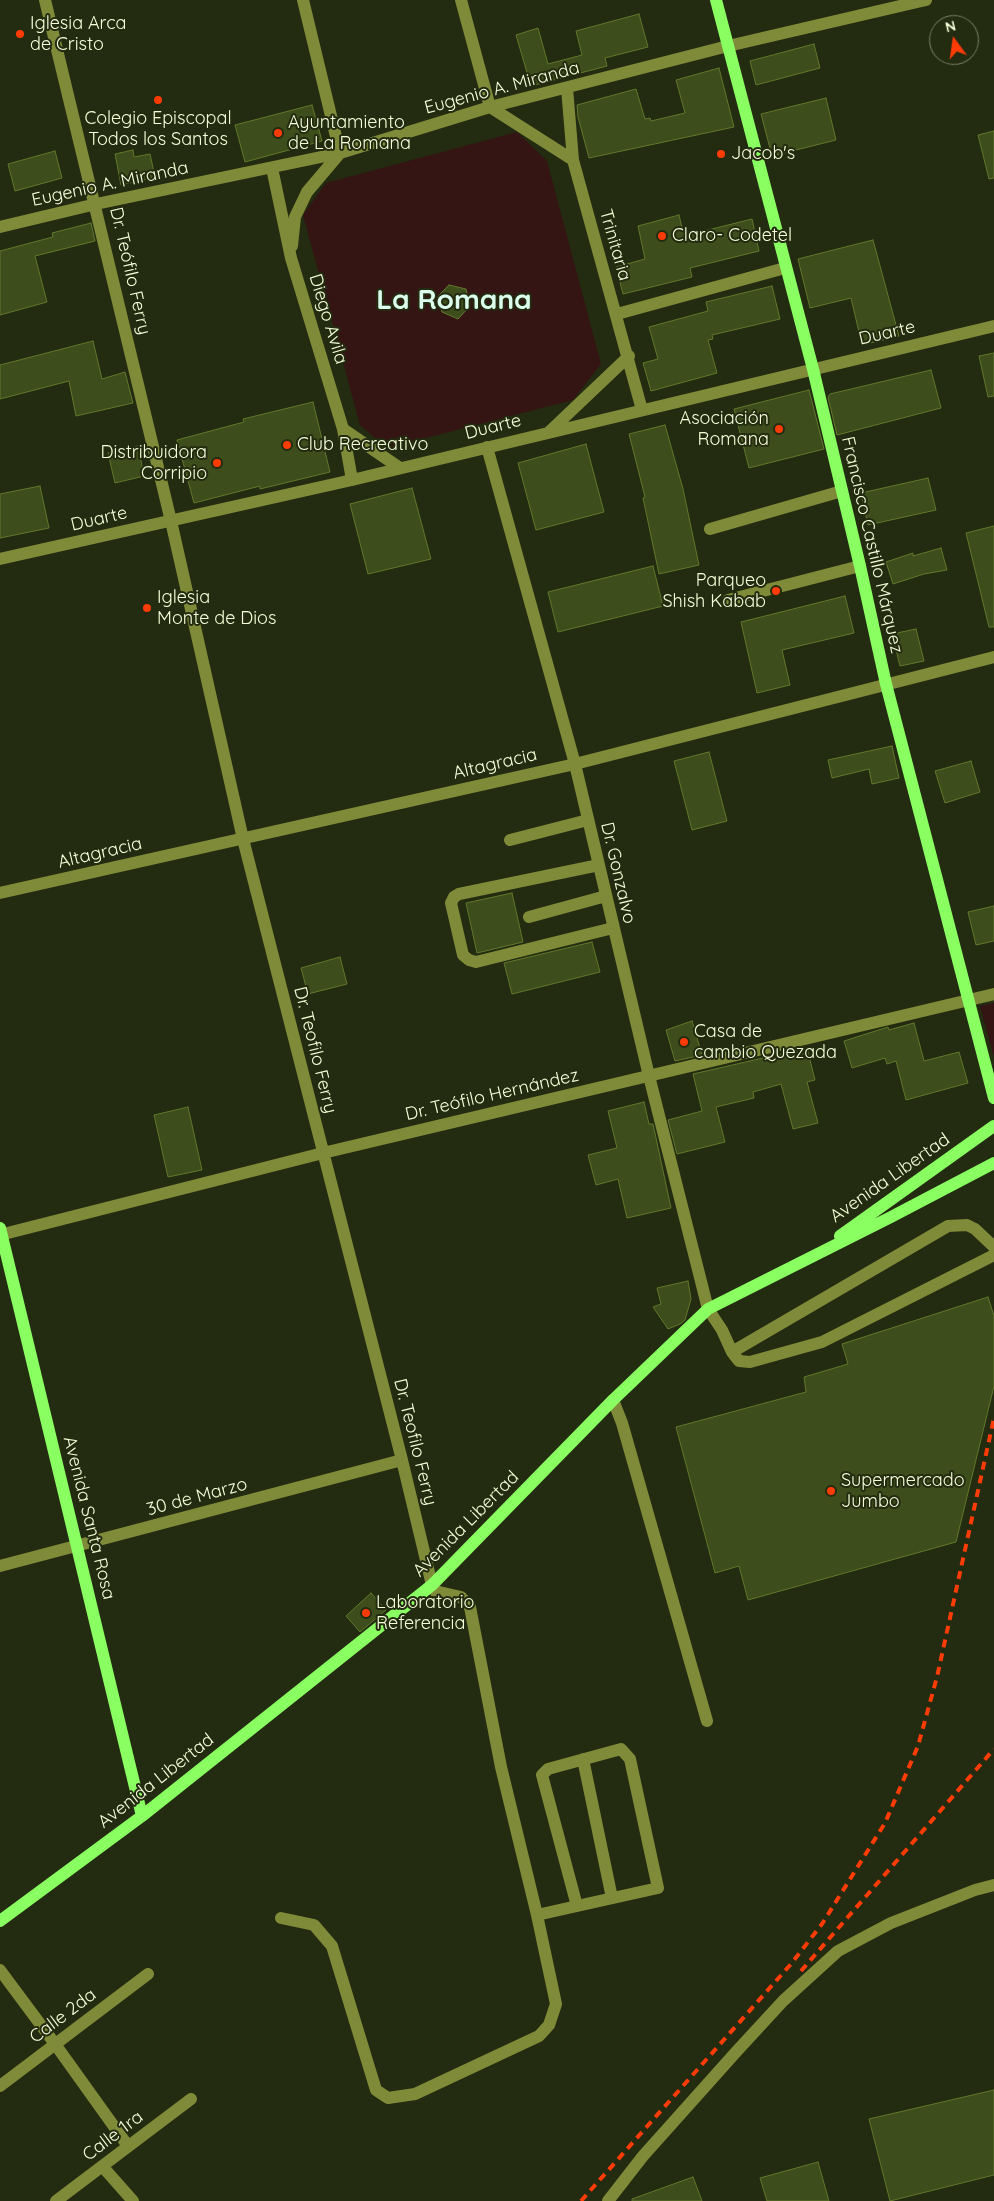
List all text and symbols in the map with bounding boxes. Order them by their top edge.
place label: Iglesia Arca de Cristo [30,13,126,56]
north arrow [929,15,979,65]
text: N [943,16,958,36]
marker: Iglesia Arca de Cristo [14,28,26,40]
street label: Eugenio A. Miranda [422,57,582,119]
marker: Colegio Episcopal Todos los Santos [152,94,164,106]
place label: Colegio Episcopal Todos los Santos [84,108,232,150]
place label: Ayuntamiento de La Romana [288,112,411,154]
marker: Ayuntamiento de La Romana [272,127,284,139]
place label: Jacob's [731,143,795,165]
marker: Jacob's [715,148,727,160]
street label: Eugenio A. Miranda [30,157,190,211]
street label: Dr. Teófilo Ferry [105,205,155,337]
street label: Trinitaria [594,207,636,283]
place label: Claro- Codetel [672,225,792,247]
marker: Claro- Codetel [656,230,668,242]
street label: Diego Avila [304,271,352,367]
district label: La Romana [376,284,532,318]
street label: Duarte [857,316,917,350]
place label: Asociación Romana [680,408,769,450]
street label: Duarte [463,410,523,444]
marker: Asociación Romana [773,423,785,435]
place label: Club Recreativo [297,434,428,456]
street label: Francisco Castillo Márquez [837,434,907,656]
marker: Club Recreativo [281,439,293,451]
place label: Distribuidora Corripio [100,442,207,484]
marker: Distribuidora Corripio [211,457,223,469]
street label: Duarte [69,502,129,536]
place label: Parqueo Shish Kabab [662,570,766,612]
marker: Parqueo Shish Kabab [770,585,782,597]
place label: Iglesia Monte de Dios [157,587,276,630]
marker: Iglesia Monte de Dios [141,602,153,614]
street label: Altagracia [451,744,539,784]
street label: Dr. Gonzalvo [596,820,640,926]
street label: Altagracia [56,833,144,873]
street label: Dr. Teofilo Ferry [289,984,341,1116]
place label: Casa de cambio Quezada [694,1021,837,1064]
marker: Casa de cambio Quezada [678,1036,690,1048]
street label: Dr. Teófilo Hernández [403,1065,581,1125]
street label: Avenida Libertad [826,1129,954,1227]
street label: Dr. Teofilo Ferry [389,1376,441,1508]
street label: Avenida Santa Rosa [58,1434,120,1602]
street label: Avenida Libertad [408,1466,524,1582]
place label: Supermercado Jumbo [841,1470,964,1512]
street label: 30 de Marzo [144,1473,250,1521]
marker: Supermercado Jumbo [825,1485,837,1497]
place label: Laboratorio Referencia [376,1592,474,1635]
marker: Laboratorio Referencia [360,1607,372,1619]
street label: Avenida Libertad [94,1729,218,1833]
street label: Calle 2da [25,1984,101,2048]
street label: Calle 1ra [78,2106,148,2166]

